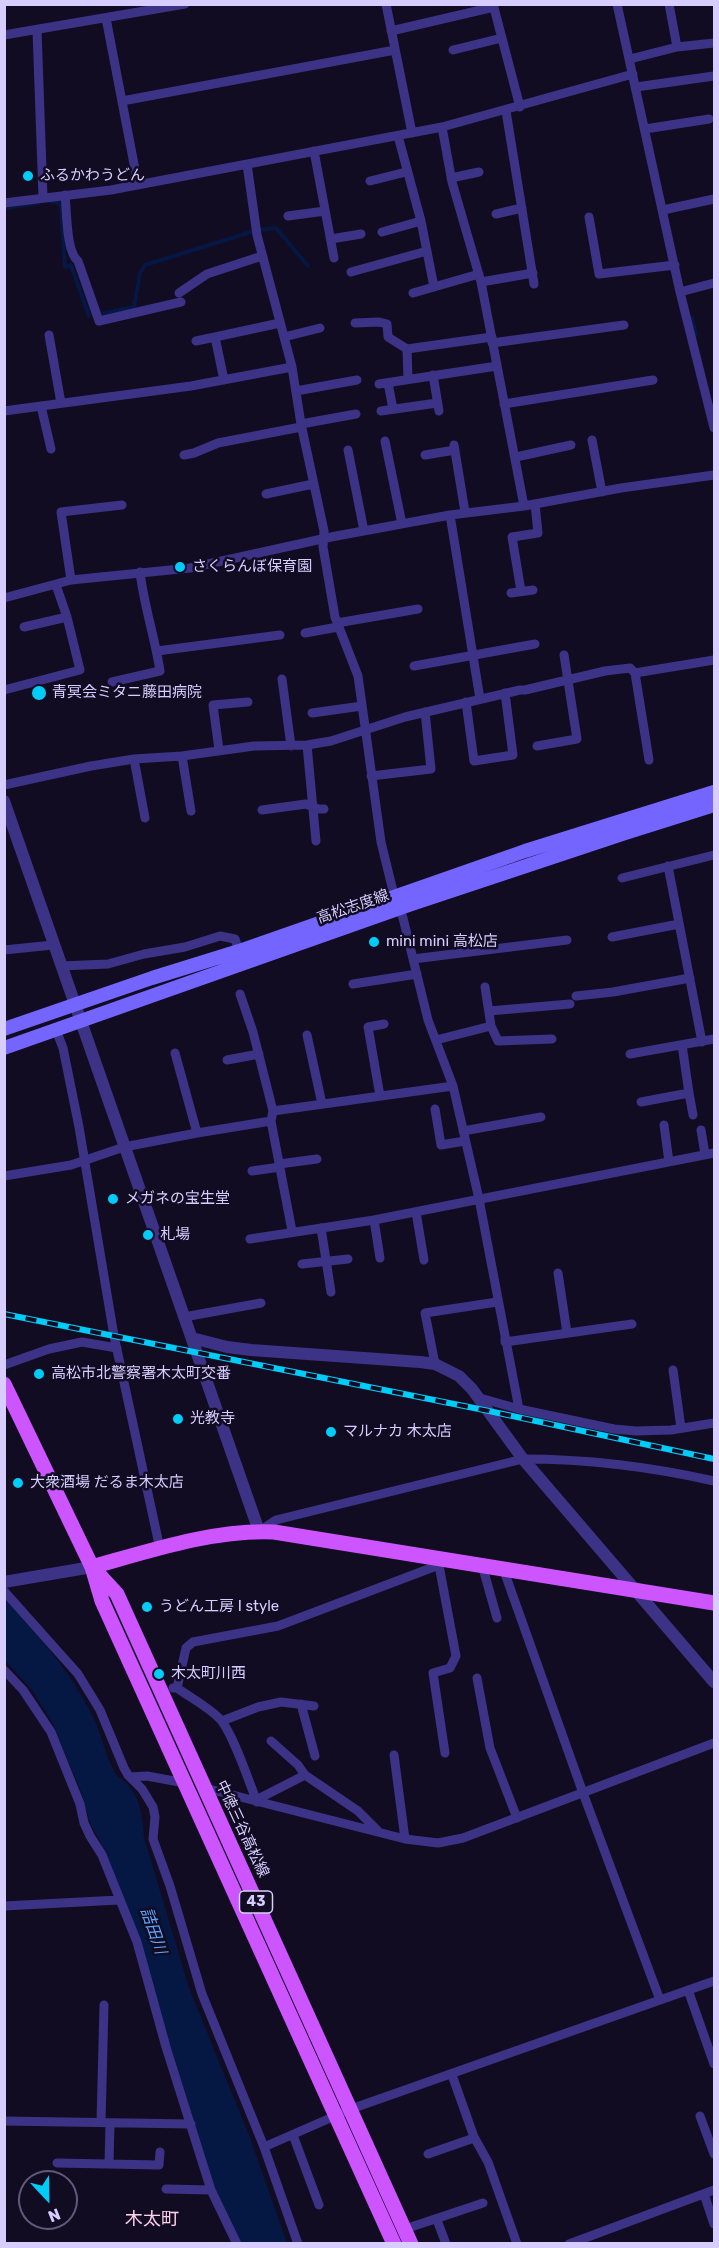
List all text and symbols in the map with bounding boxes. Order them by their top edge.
place label: ふるかわうどん [40,167,145,185]
marker: ふるかわうどん [21,169,35,183]
place label: さくらんぼ保育園 [192,558,312,576]
marker: さくらんぼ保育園 [173,560,187,574]
marker: 青冥会ミタニ藤田病院 [30,684,48,702]
place label: 青冥会ミタニ藤田病院 [52,684,202,702]
street label: 高松志度線 [315,886,391,928]
place label: mini mini 高松店 [386,933,498,951]
marker: mini mini 高松店 [367,935,381,949]
place label: メガネの宝生堂 [125,1190,230,1208]
marker: メガネの宝生堂 [106,1192,120,1206]
place label: 札場 [160,1226,190,1244]
marker: 札場 [141,1228,155,1242]
place label: 高松市北警察署木太町交番 [51,1365,231,1383]
marker: 高松市北警察署木太町交番 [32,1367,46,1381]
place label: 光教寺 [190,1410,235,1428]
marker: 光教寺 [171,1412,185,1426]
place label: マルナカ 木太店 [343,1423,452,1441]
marker: マルナカ 木太店 [324,1425,338,1439]
place label: 大衆酒場 だるま木太店 [30,1474,184,1492]
marker: 大衆酒場 だるま木太店 [11,1476,25,1490]
place label: うどん工房 I style [159,1598,279,1616]
marker: うどん工房 I style [140,1600,154,1614]
place label: 木太町川西 [171,1665,246,1683]
marker: 木太町川西 [152,1667,166,1681]
street label: 中徳三谷高松線 [212,1778,272,1880]
road number: 43 [240,1891,272,1913]
water label: 詰田川 [136,1905,170,1957]
north arrow [18,2170,78,2230]
text: N [45,2204,63,2226]
district label: 木太町 [125,2209,179,2231]

